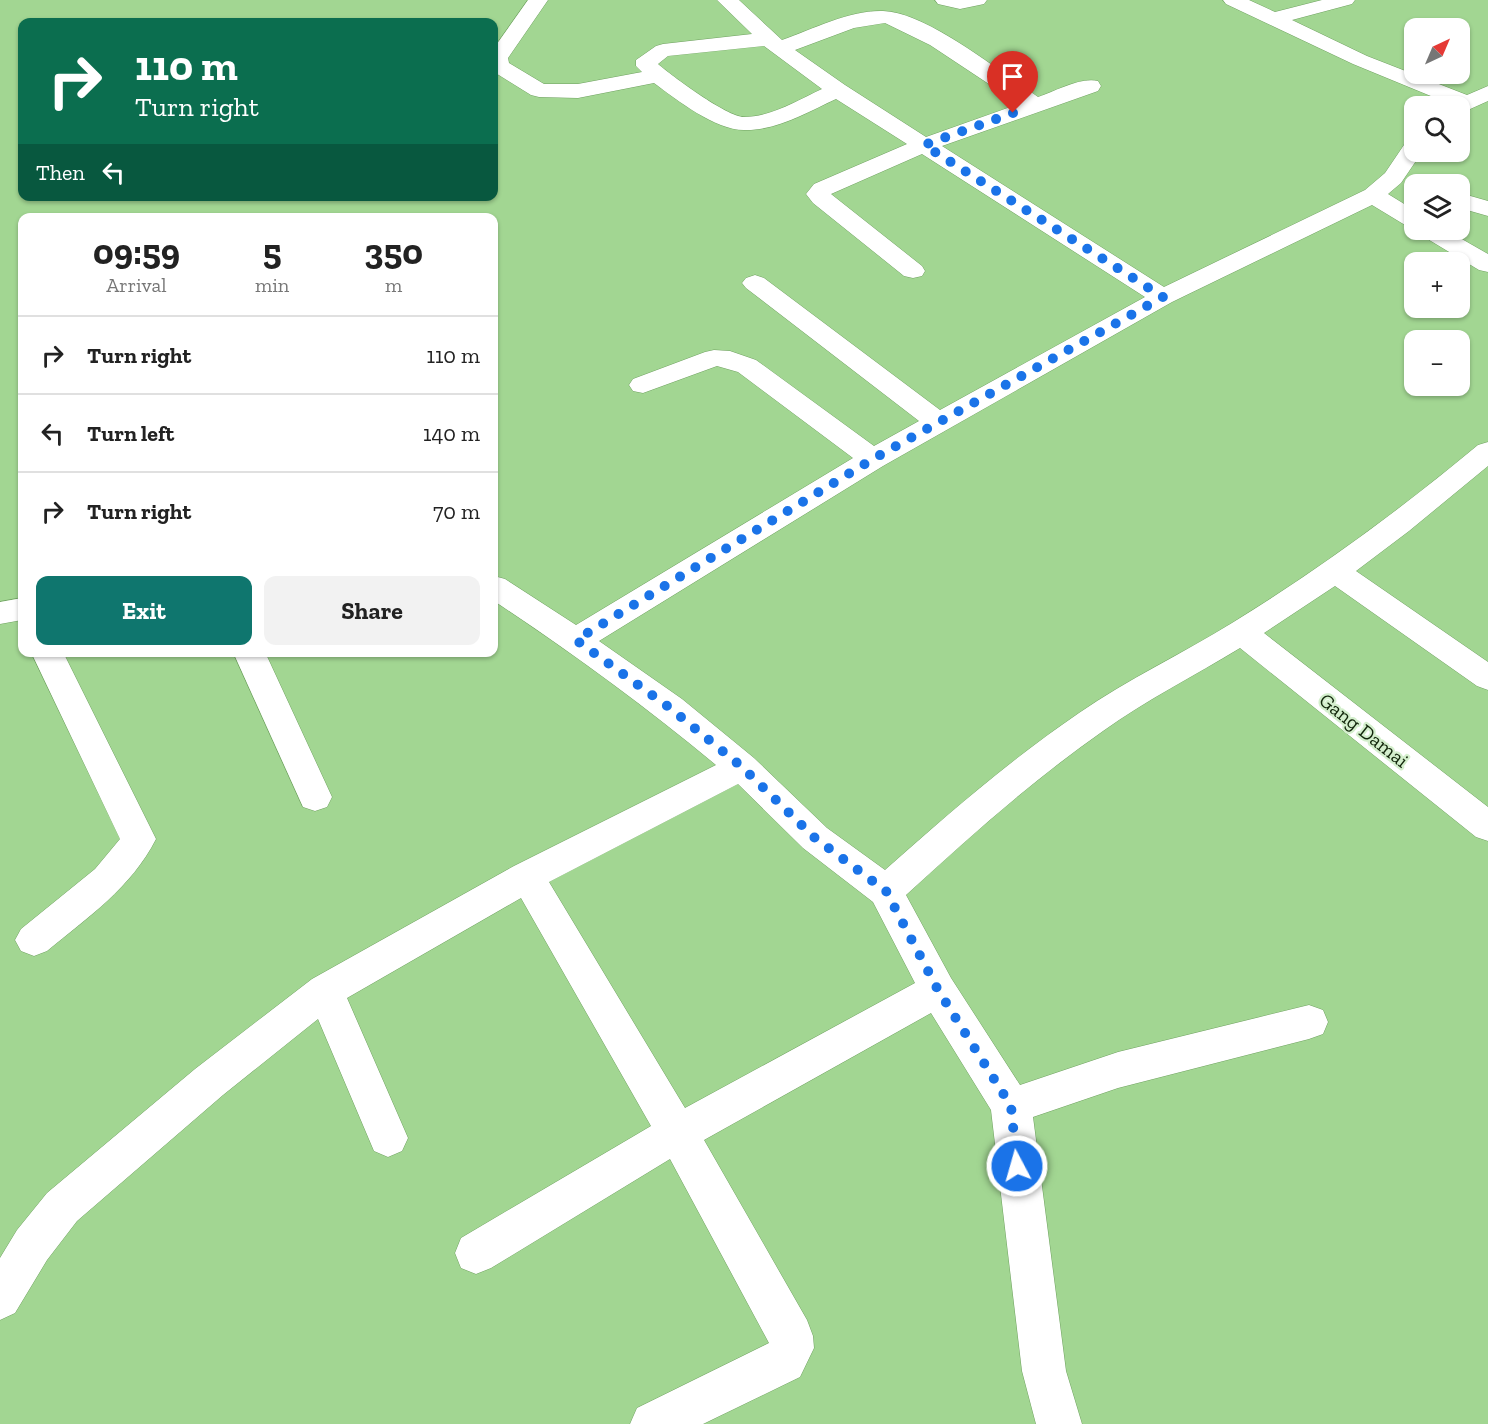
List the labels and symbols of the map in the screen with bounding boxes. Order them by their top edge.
north arrow [1404,18,1470,84]
pin [987,51,1038,113]
street label: Gang Damai [1315,688,1414,773]
position arrow [985,1134,1049,1198]

